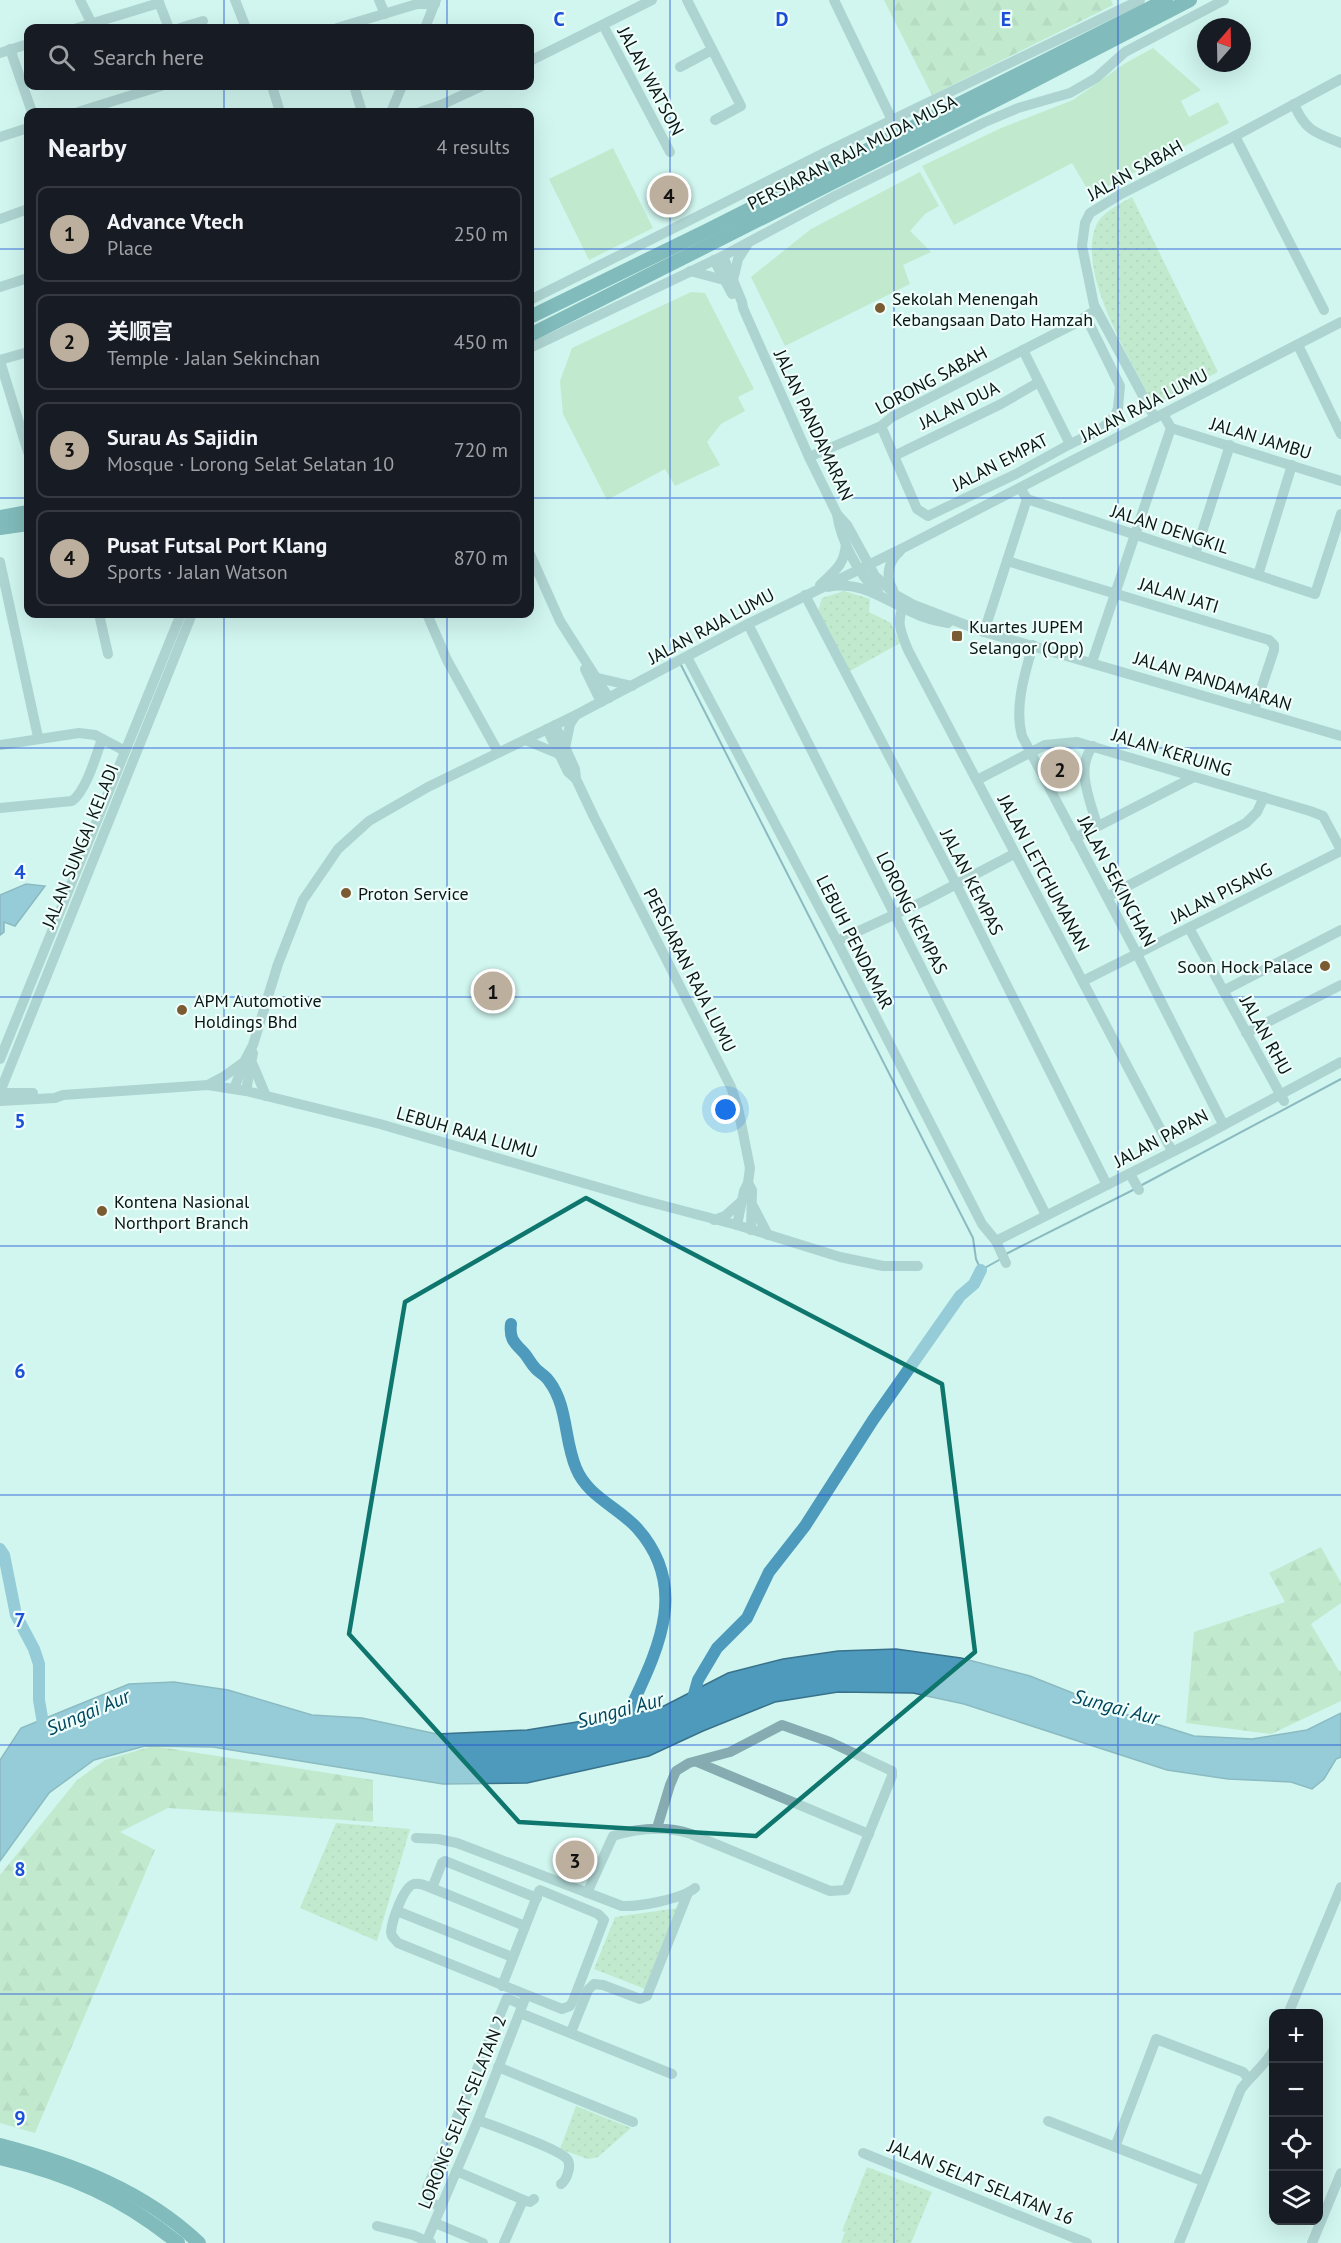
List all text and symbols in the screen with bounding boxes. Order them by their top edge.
text: C [553,6,565,32]
text: D [776,6,789,32]
text: E [1001,6,1011,32]
north arrow [1197,18,1251,72]
street label: JALAN WATSON [612,22,689,139]
search box [24,24,534,90]
icon: search [45,41,78,74]
text: Search here [93,43,204,71]
street label: PERSIARAN RAJA MUDA MUSA [743,89,961,215]
text: Nearby [48,131,126,164]
text: 4 results [437,134,510,160]
street label: JALAN SABAH [1082,134,1187,206]
pin: 4 [650,172,688,218]
text: Advance Vtech [107,207,244,235]
text: 1 [64,221,75,247]
text: 250 m [454,221,508,247]
text: Place [107,235,153,261]
place label: Sekolah Menengah Kebangsaan Dato Hamzah [892,287,1093,331]
marker: Sekolah Menengah Kebangsaan Dato Hamzah [873,301,887,315]
text: 关顺宫 [107,317,173,345]
text: 2 [64,329,75,355]
text: 450 m [454,329,508,355]
street label: LORONG SABAH [871,341,991,419]
text: Temple · Jalan Sekinchan [107,345,320,371]
street label: JALAN PANDAMARAN [769,345,859,504]
street label: JALAN RAJA LUMU [1075,363,1212,448]
street label: JALAN DUA [914,375,1003,435]
street label: JALAN JAMBU [1207,411,1315,464]
text: Surau As Sajidin [107,423,258,451]
street label: JALAN EMPAT [947,428,1052,496]
text: 3 [64,437,75,463]
text: 720 m [454,437,508,463]
text: Mosque · Lorong Selat Selatan 10 [107,451,394,477]
street label: JALAN DENGKIL [1107,499,1232,559]
text: Pusat Futsal Port Klang [107,531,327,559]
text: 4 [64,545,75,571]
text: 870 m [454,545,508,571]
text: Sports · Jalan Watson [107,559,288,585]
street label: JALAN JATI [1135,572,1222,618]
street label: JALAN RAJA LUMU [643,583,778,670]
place label: Kuartes JUPEM Selangor (Opp) [969,615,1084,659]
marker: Kuartes JUPEM Selangor (Opp) [950,629,964,643]
street label: JALAN PANDAMARAN [1130,646,1295,716]
street label: JALAN KERUING [1108,723,1235,781]
pin: 2 [1040,746,1080,792]
street label: JALAN SUNGAI KELADI [36,760,123,932]
street label: JALAN LETCHUMANAN [992,790,1095,955]
street label: JALAN SEKINCHAN [1072,811,1161,950]
street label: JALAN KEMPAS [935,824,1009,939]
street label: LORONG KEMPAS [871,848,953,978]
street label: JALAN PISANG [1165,858,1276,929]
text: 4 [14,859,26,885]
street label: LEBUH PENDAMAR [811,871,899,1013]
place label: Proton Service [358,882,469,905]
street label: PERSIARAN RAJA LUMU [639,884,741,1056]
marker: Proton Service [339,886,353,900]
place label: Soon Hock Palace [1177,955,1313,978]
marker: Soon Hock Palace [1318,959,1332,973]
pin: 1 [474,968,512,1014]
place label: APM Automotive Holdings Bhd [194,989,322,1033]
street label: JALAN RHU [1234,990,1297,1079]
marker: APM Automotive Holdings Bhd [175,1003,189,1017]
your location [711,1095,740,1124]
street label: LEBUH RAJA LUMU [394,1101,540,1163]
street label: JALAN PAPAN [1109,1104,1212,1173]
text: 5 [14,1108,26,1134]
place label: Kontena Nasional Northport Branch [114,1190,250,1234]
marker: Kontena Nasional Northport Branch [95,1204,109,1218]
text: 6 [14,1358,26,1384]
text: 7 [14,1607,26,1633]
water label: Sungai Aur [42,1682,135,1741]
water label: Sungai Aur [1070,1683,1163,1731]
water label: Sungai Aur [574,1686,667,1734]
pin: 3 [556,1838,594,1882]
text: 8 [14,1856,26,1882]
map controls [1269,2009,1323,2225]
button: + [1269,2009,1323,2063]
street label: LORONG SELAT SELATAN 2 [413,2012,511,2212]
button: − [1269,2063,1323,2117]
text: 9 [14,2105,26,2131]
button: locate [1269,2117,1323,2171]
street label: JALAN SELAT SELATAN 16 [884,2134,1077,2230]
button: layers [1269,2171,1323,2225]

